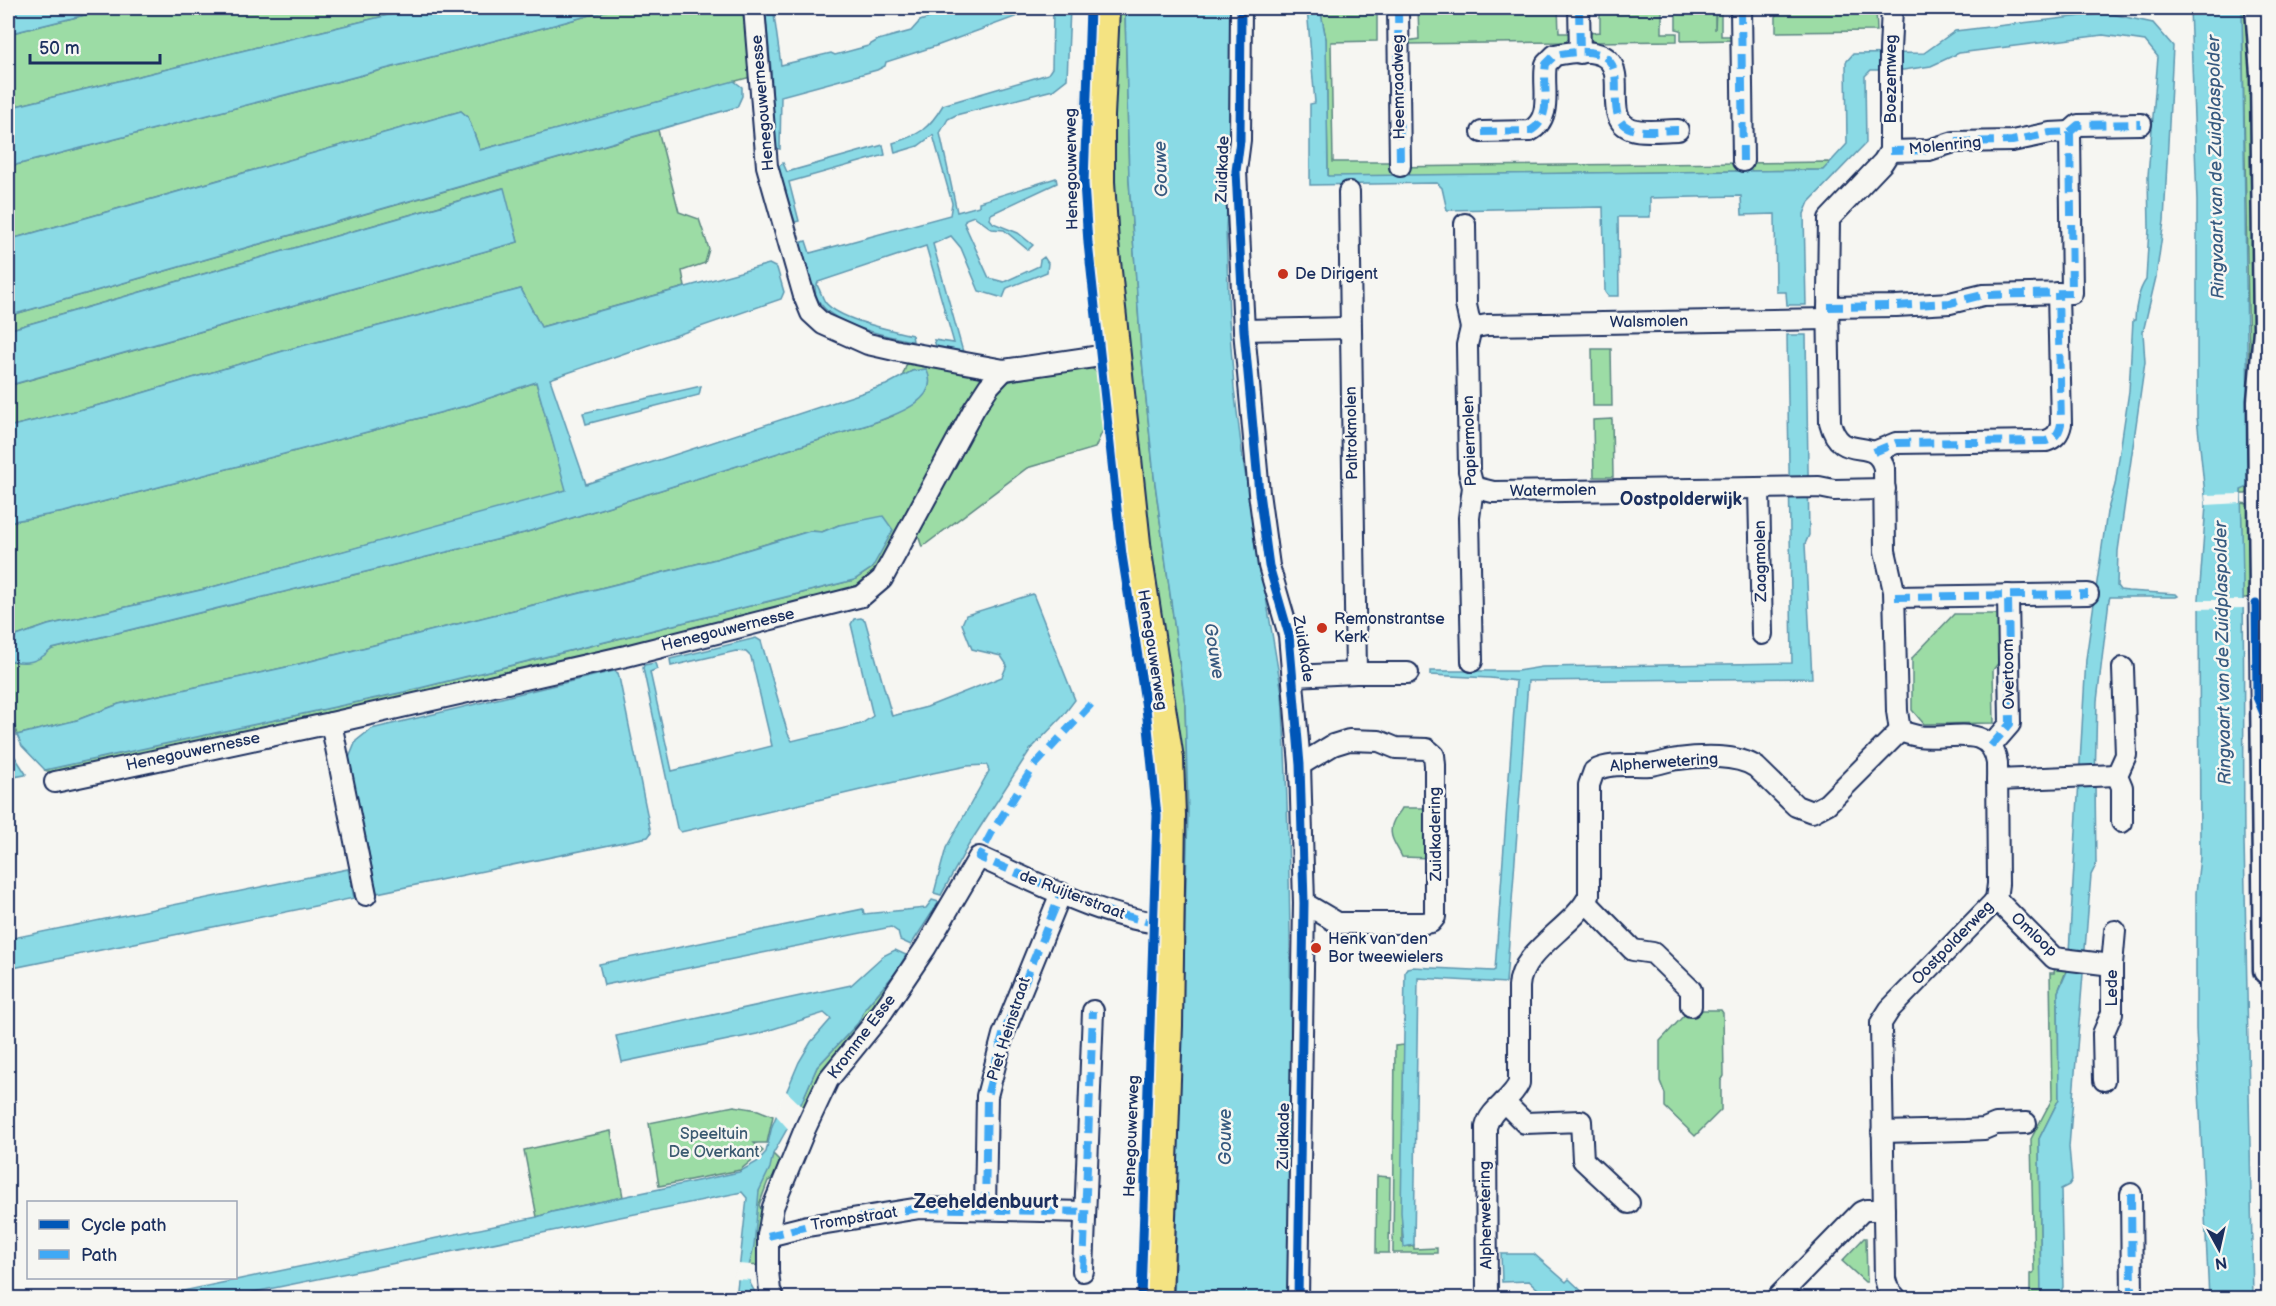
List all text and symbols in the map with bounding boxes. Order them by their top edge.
scale bar [30,27,160,65]
water label: Ringvaart van de Zuidplaspolder [2203,33,2229,299]
street label: Henegouwernesse [748,34,778,172]
street label: Heemraadweg [1389,34,1409,140]
street label: Boezemweg [1882,35,1901,123]
text: 50 m [39,38,80,59]
street label: Henegouwerweg [1061,108,1083,230]
street label: Molenring [1908,133,1982,159]
street label: Zuidkade [1212,135,1234,204]
water label: Gouwe [1150,141,1172,197]
place label: De Dirigent [1295,265,1378,284]
marker: De Dirigent [1276,267,1290,281]
street label: Walsmolen [1610,312,1688,332]
street label: Paltrokmolen [1342,386,1362,480]
street label: Papiermolen [1459,395,1481,487]
street label: Watermolen [1509,481,1597,501]
district label: Oostpolderwijk [1620,489,1743,510]
water label: Ringvaart van de Zuidplaspolder [2210,519,2236,785]
street label: Zaagmolen [1751,520,1771,603]
street label: Henegouwerweg [1133,588,1171,712]
street label: Henegouwernesse [659,604,797,656]
place label: Remonstrantse Kerk [1334,610,1445,647]
street label: Zuidkade [1288,614,1318,684]
marker: Remonstrantse Kerk [1315,621,1329,635]
water label: Gouwe [1199,622,1229,680]
street label: Overtoom [1999,638,2019,710]
street label: Henegouwernesse [124,728,262,775]
street label: Alpherwetering [1609,750,1719,776]
street label: Zuidkadering [1426,787,1446,882]
street label: de Ruijterstraat [1016,866,1128,924]
street label: Oostpolderweg [1908,897,1998,989]
street label: Omloop [2007,909,2061,961]
place label: Henk van den Bor tweewielers [1328,930,1443,967]
marker: Henk van den Bor tweewielers [1309,941,1323,955]
street label: Lede [2103,969,2122,1006]
street label: Piet Heinstraat [983,975,1035,1083]
street label: Kromme Esse [824,991,900,1083]
street label: Henegouwerweg [1120,1075,1144,1197]
street label: Zuidkade [1274,1102,1294,1170]
water label: Gouwe [1215,1109,1236,1165]
park label: Speeltuin De Overkant [669,1125,759,1162]
street label: Alpherwetering [1476,1161,1496,1269]
district label: Zeeheldenbuurt [913,1190,1059,1214]
legend [27,1201,237,1279]
street label: Trompstraat [809,1203,899,1235]
text: Cycle path [81,1215,167,1236]
north arrow [2189,1219,2249,1279]
text: Path [81,1245,117,1266]
text: N [2214,1252,2228,1273]

